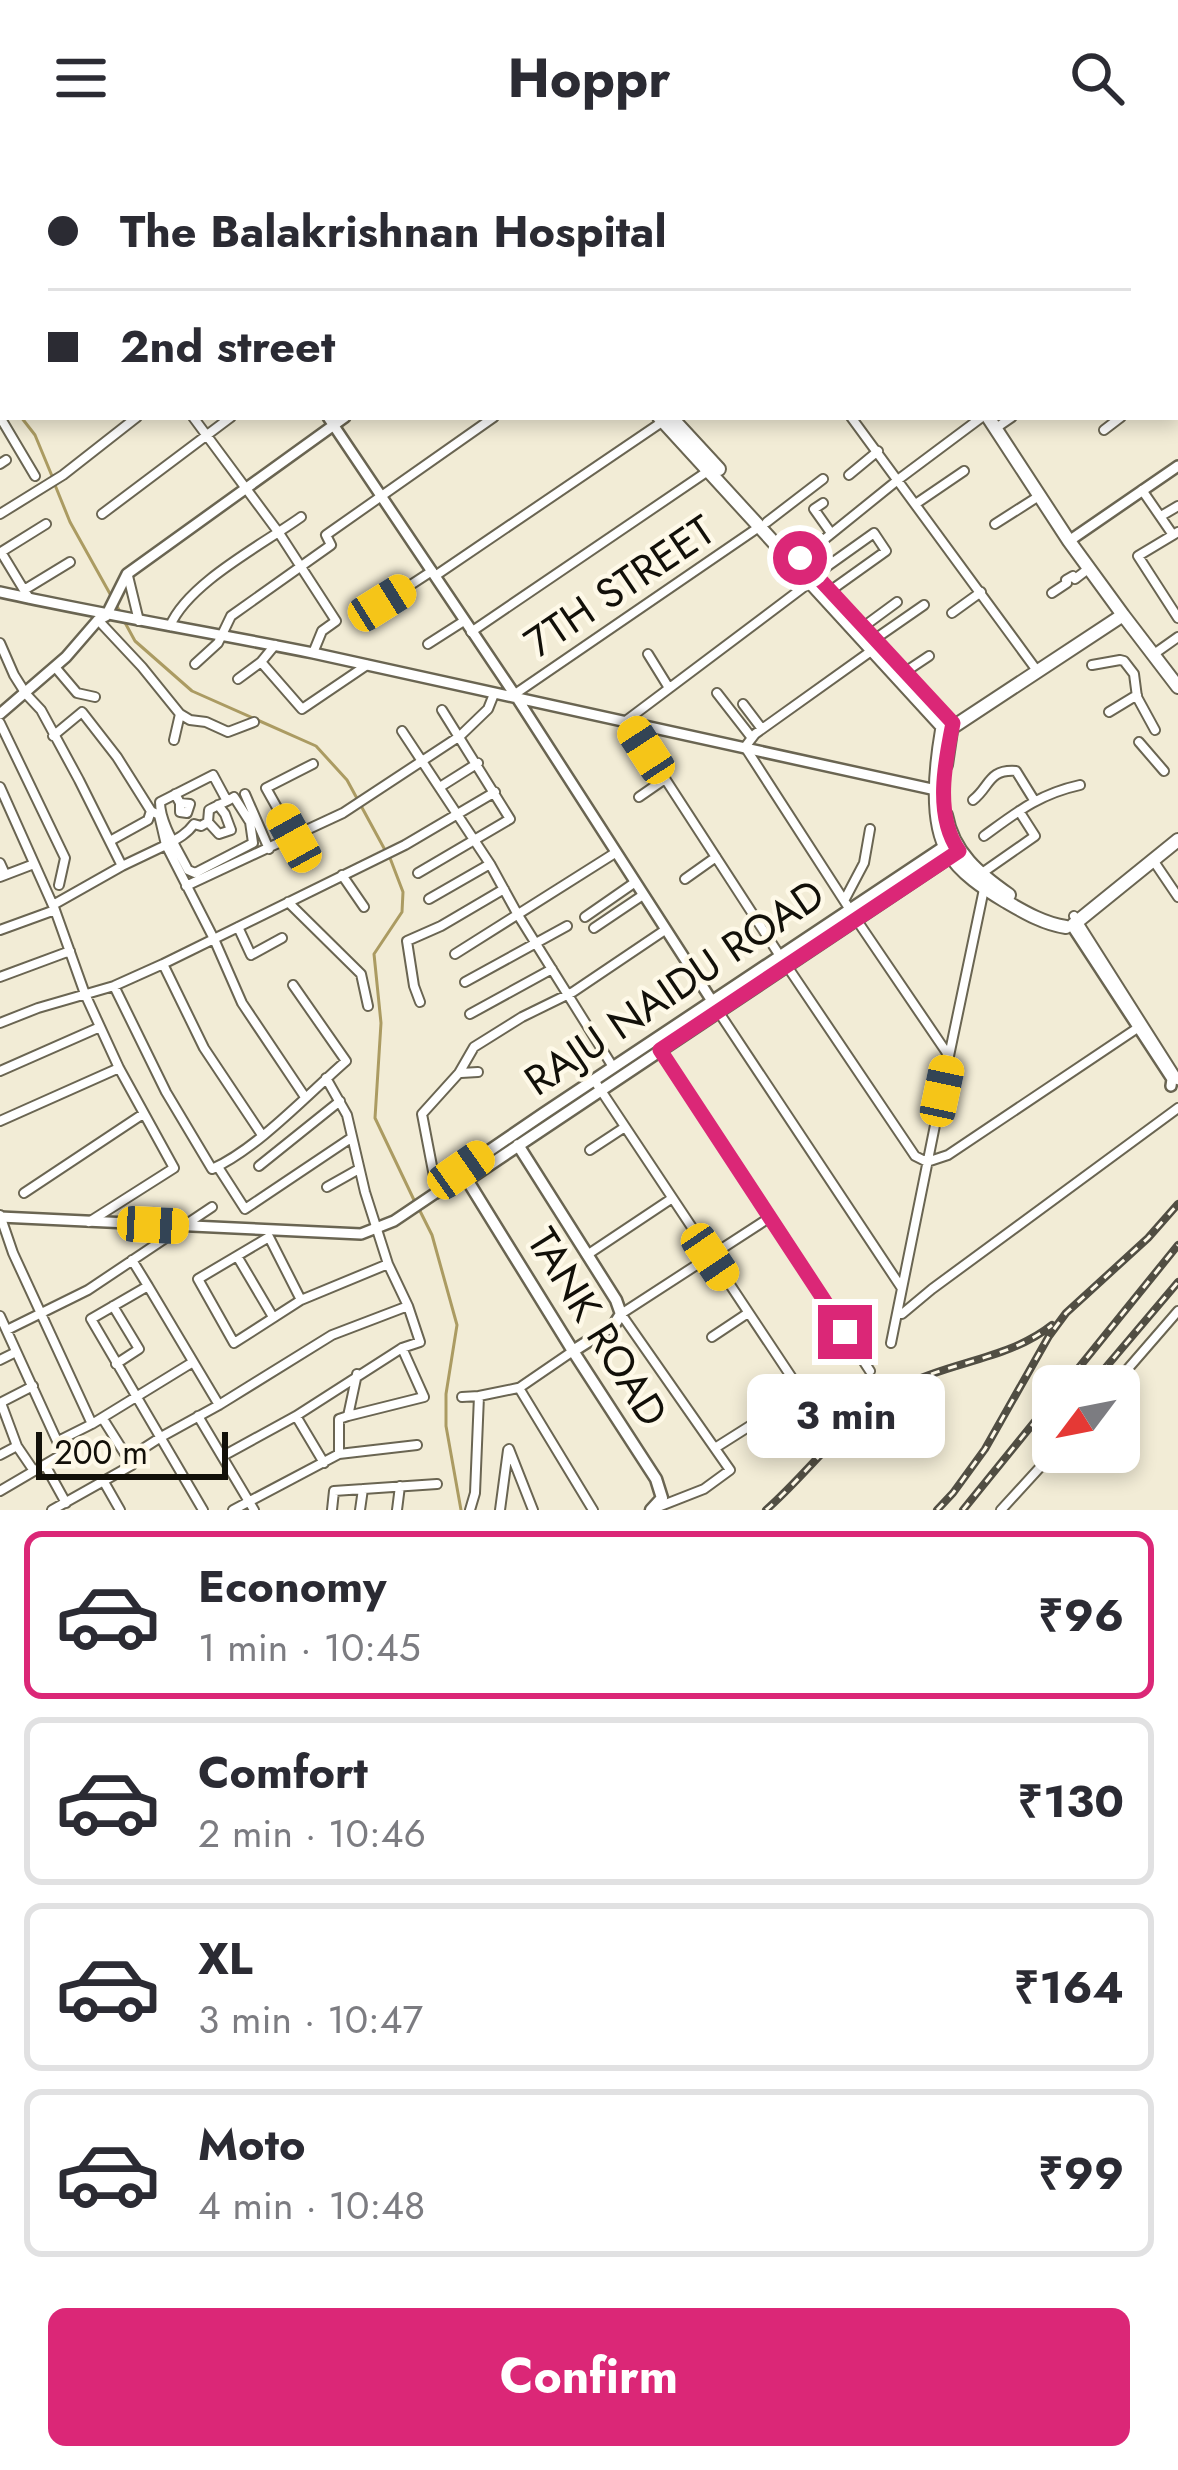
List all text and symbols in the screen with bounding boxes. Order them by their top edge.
text: Hoppr [507,39,671,117]
icon: menu [48,45,114,111]
icon: search [1064,45,1130,111]
text: The Balakrishnan Hospital [120,199,667,264]
text: 2nd street [120,314,335,379]
street label: 7TH STREET [512,500,727,673]
route start [773,531,827,585]
car [342,569,422,637]
car [611,710,681,790]
car [261,798,327,878]
street label: RAJU NAIDU ROAD [512,864,836,1111]
car [917,1052,967,1130]
car [421,1135,501,1205]
car [116,1205,190,1245]
street label: TANK ROAD [512,1216,683,1438]
car [675,1217,745,1297]
route end [818,1305,872,1359]
north arrow [1032,1365,1140,1473]
map controls [1032,1365,1140,1473]
callout: 3 min [746,1374,944,1458]
text: 3 min [795,1387,897,1444]
scale bar [36,1426,228,1479]
text: 200 m [54,1429,148,1476]
text: Economy [198,1554,386,1619]
icon: car [54,1561,162,1669]
text: ₹96 [1038,1583,1124,1648]
text: 1 min · 10:45 [198,1619,421,1676]
text: Comfort [198,1740,368,1805]
icon: car [54,1747,162,1855]
text: ₹130 [1018,1769,1124,1834]
text: 2 min · 10:46 [198,1805,426,1862]
text: XL [198,1926,253,1991]
icon: car [54,1933,162,2041]
text: ₹164 [1014,1955,1124,2020]
text: 3 min · 10:47 [198,1991,423,2048]
text: Moto [198,2112,306,2177]
icon: car [54,2119,162,2227]
text: ₹99 [1038,2141,1124,2206]
text: 4 min · 10:48 [198,2177,425,2234]
button: Confirm [48,2308,1130,2446]

